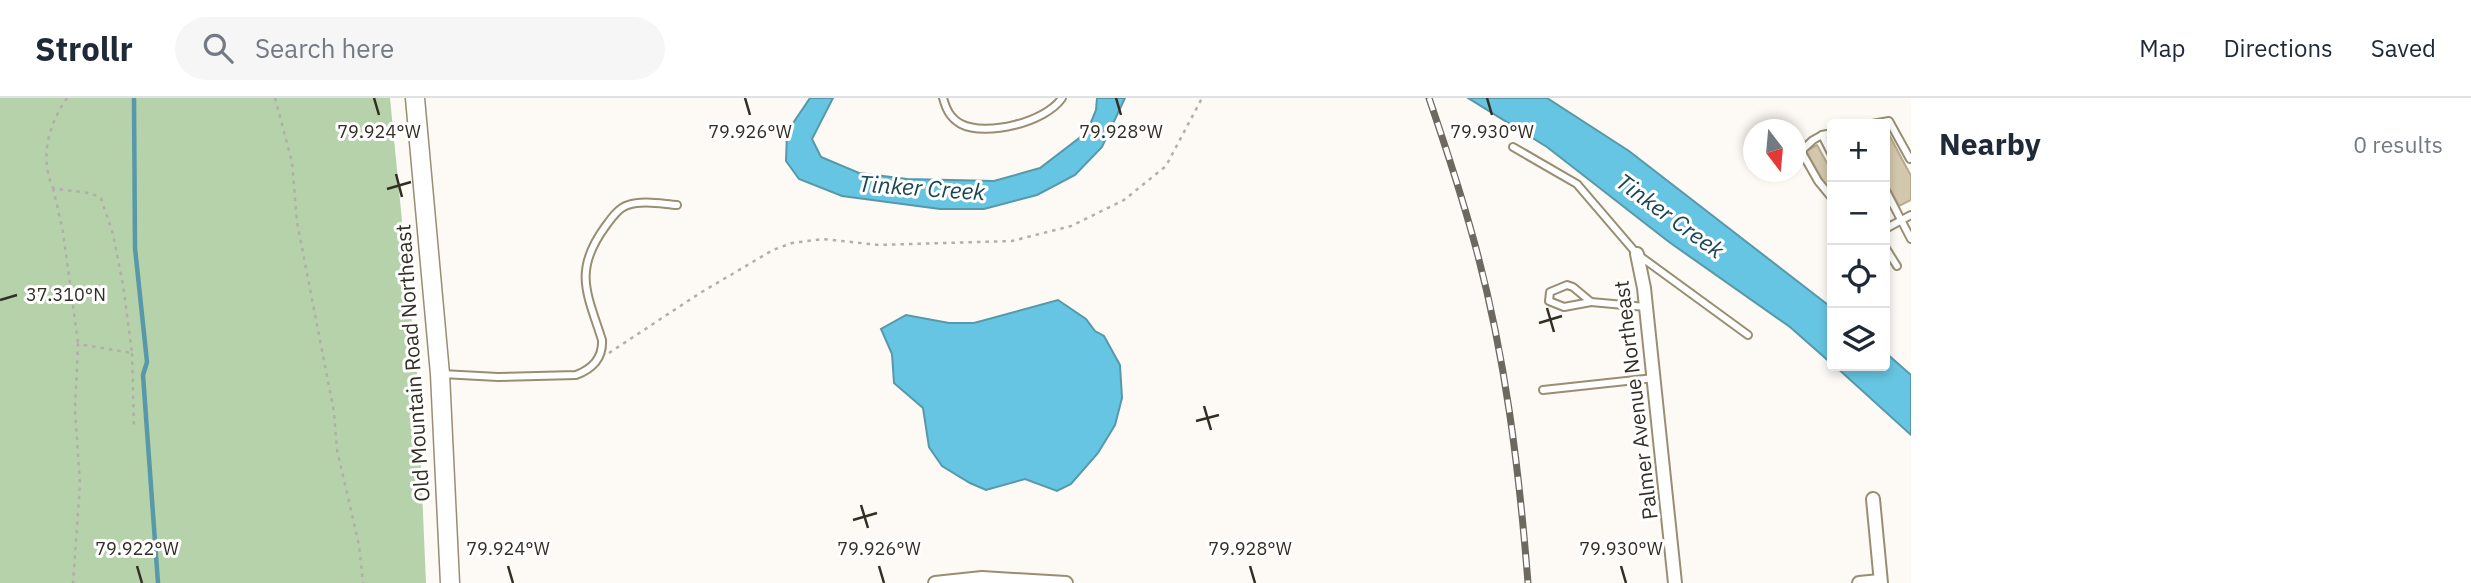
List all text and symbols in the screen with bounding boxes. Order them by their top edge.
search box [175,17,665,80]
text: Strollr [35,27,133,70]
icon: search [199,29,237,67]
text: Search here [255,31,394,65]
text: Map [2139,32,2185,64]
text: Directions [2223,32,2333,64]
text: Saved [2371,32,2436,64]
north arrow [1743,119,1806,182]
map controls [1827,119,1890,371]
button: + [1827,119,1890,182]
text: 79.924°W [337,120,421,143]
text: 79.926°W [708,120,792,143]
text: 79.928°W [1079,120,1163,143]
text: 79.930°W [1450,120,1534,143]
text: Nearby [1939,124,2041,163]
text: 0 results [2353,129,2443,159]
water label: Tinker Creek [1611,166,1731,265]
water label: Tinker Creek [858,168,987,206]
button: − [1827,182,1890,245]
street label: Old Mountain Road Northeast [388,223,436,503]
button: locate [1827,245,1890,308]
street label: Palmer Avenue Northeast [1606,279,1664,521]
text: 37.310°N [26,283,106,306]
button: layers [1827,308,1890,371]
text: 79.922°W [95,537,179,560]
text: 79.924°W [466,537,550,560]
text: 79.926°W [837,537,921,560]
text: 79.928°W [1208,537,1292,560]
text: 79.930°W [1579,537,1663,560]

